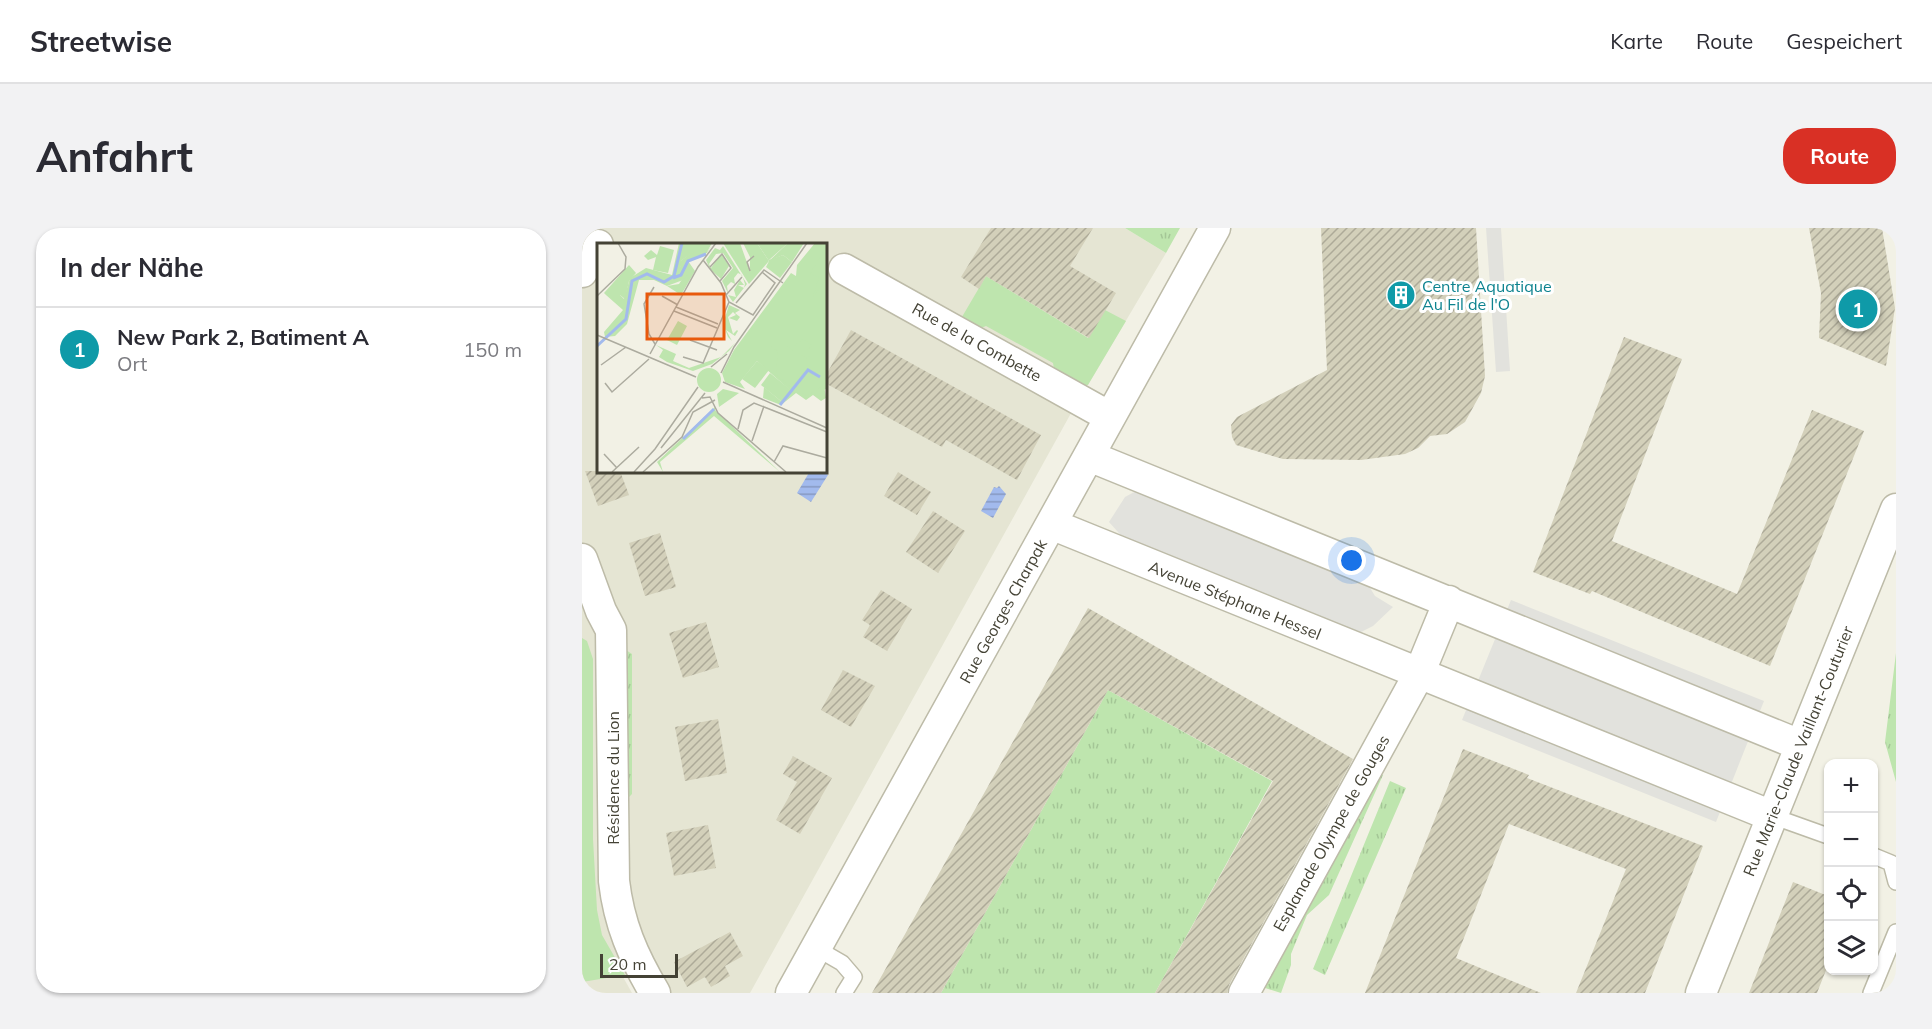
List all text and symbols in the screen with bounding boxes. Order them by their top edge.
text: Streetwise [30,24,172,59]
text: Karte [1610,28,1663,54]
text: Route [1696,28,1753,54]
text: Gespeichert [1786,28,1902,54]
button: Route [1783,128,1896,184]
text: Anfahrt [36,130,193,183]
inset map [597,243,826,472]
text: In der Nähe [60,251,204,284]
place label: Centre Aquatique Au Fil de l'O [1422,276,1552,314]
building icon: Centre Aquatique Au Fil de l'O [1385,279,1417,311]
pin: 1 [1838,286,1878,332]
street label: Rue de la Combette [909,298,1045,386]
text: New Park 2, Batiment A [117,323,369,351]
text: 1 [74,337,86,362]
text: 150 m [463,337,522,362]
text: Ort [117,351,147,376]
street label: Rue Georges Charpak [955,535,1051,687]
your location [1337,546,1366,575]
street label: Avenue Stéphane Hessel [1146,556,1324,644]
street label: Rue Marie-Claude Vaillant-Couturier [1738,623,1858,879]
street label: Résidence du Lion [603,711,623,845]
street label: Esplanade Olympe de Gouges [1269,731,1394,935]
map controls [1824,759,1878,975]
button: + [1824,759,1878,813]
button: − [1824,813,1878,867]
button: locate [1824,867,1878,921]
button: layers [1824,921,1878,975]
scale bar [600,951,678,978]
text: 20 m [609,954,646,974]

